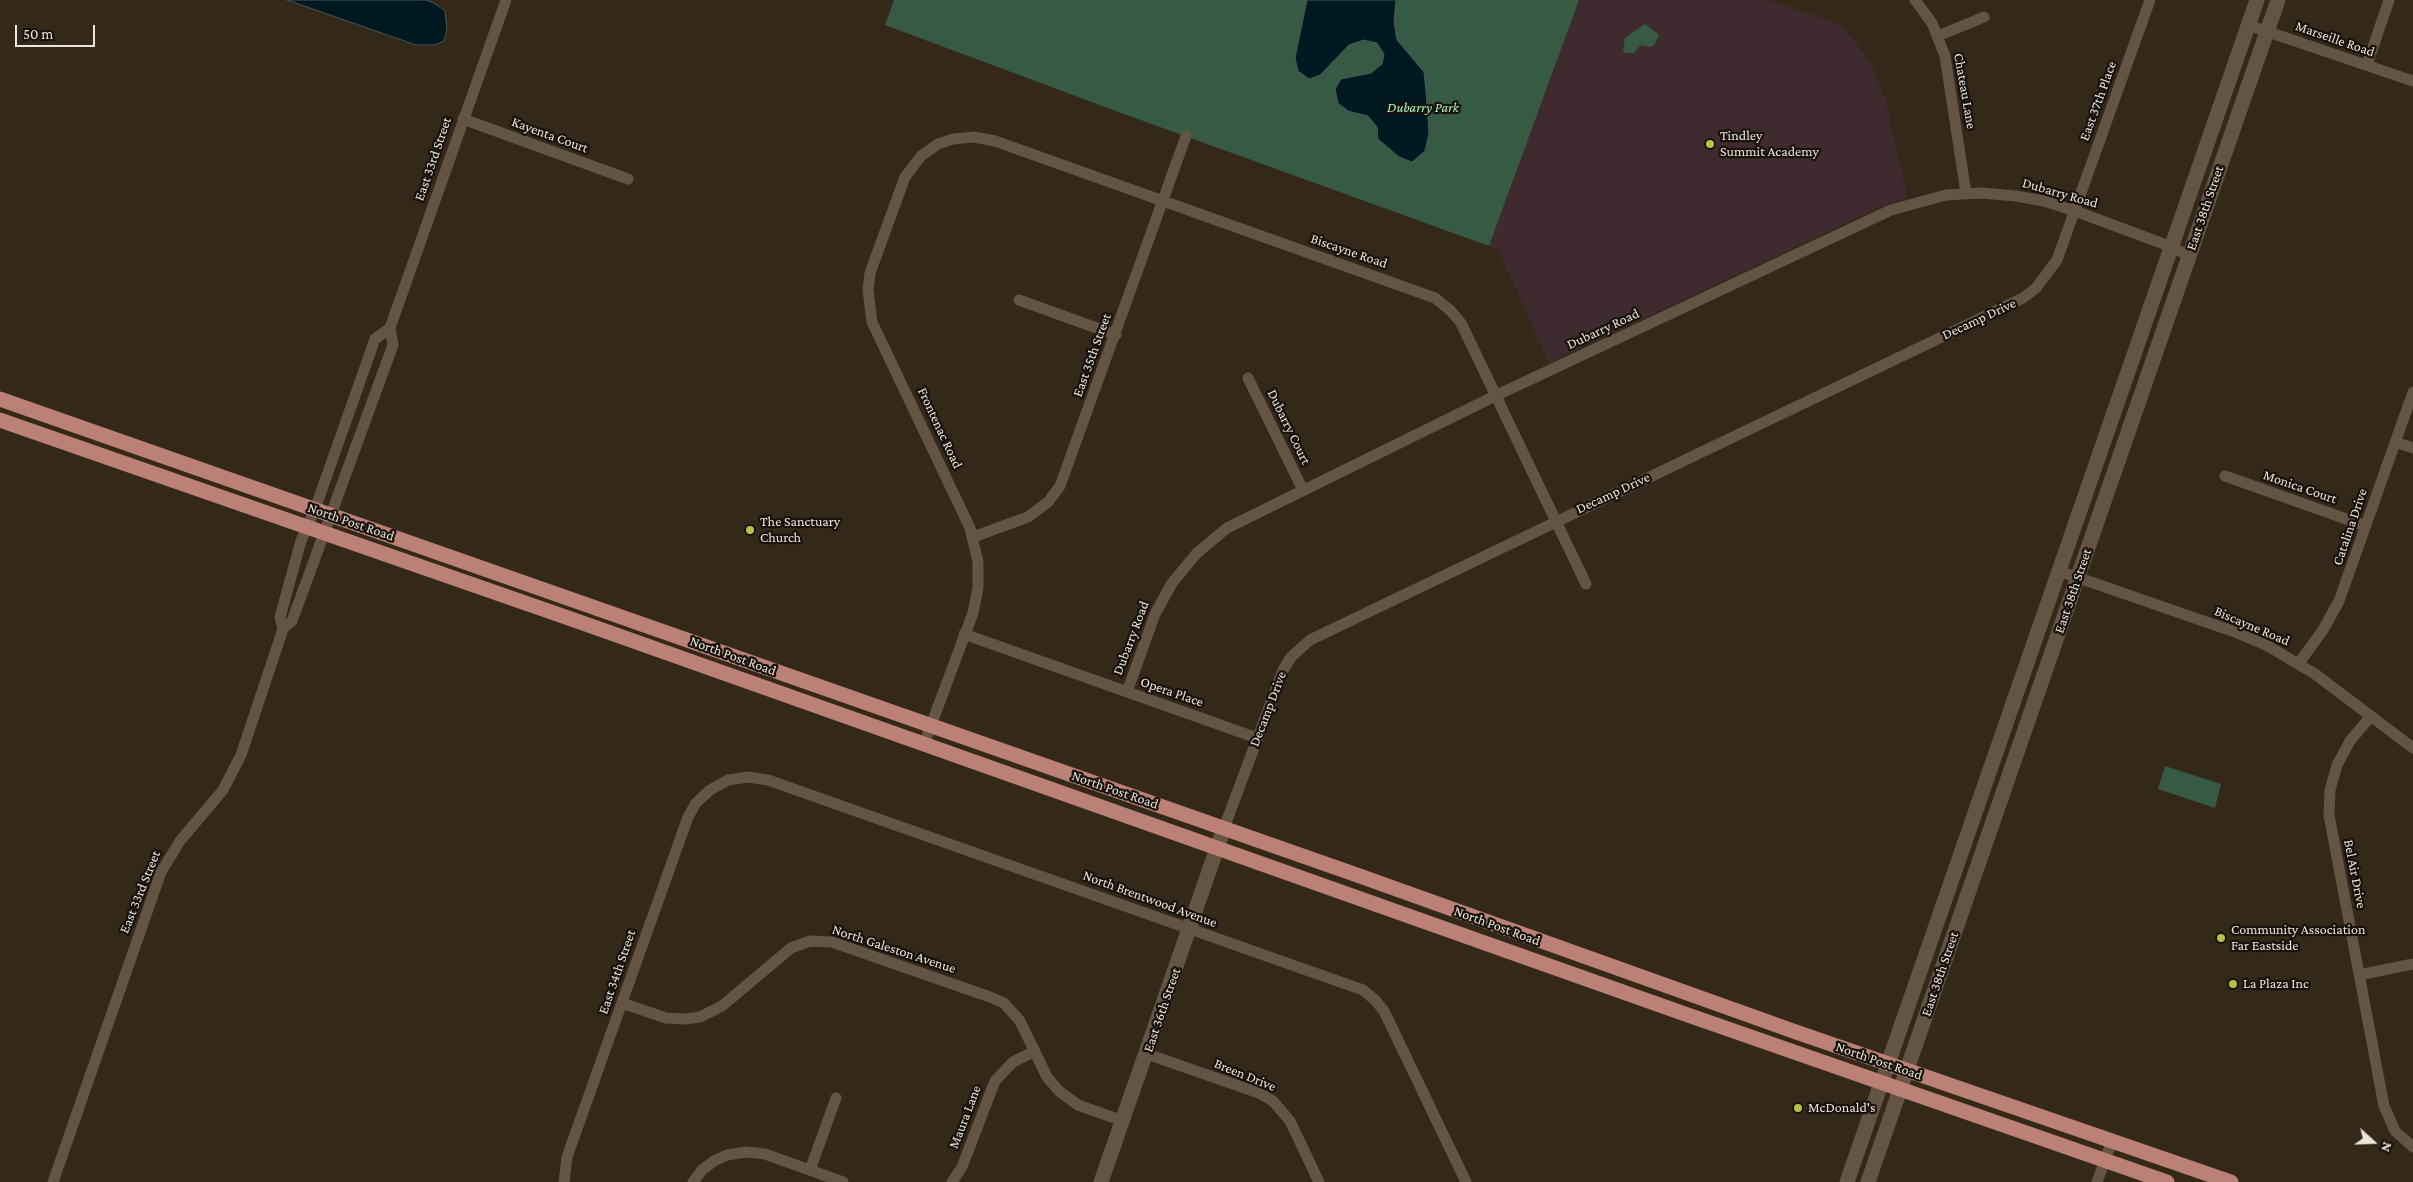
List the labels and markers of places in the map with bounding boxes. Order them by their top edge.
place label: Tindley Summit Academy [1720,128,1819,160]
marker: Tindley Summit Academy [1704,138,1716,150]
place label: The Sanctuary Church [760,514,840,546]
marker: The Sanctuary Church [744,524,756,536]
place label: Community Association Far Eastside [2231,922,2365,954]
marker: Community Association Far Eastside [2215,932,2227,944]
place label: La Plaza Inc [2243,976,2309,992]
marker: La Plaza Inc [2227,978,2239,990]
place label: McDonald's [1808,1100,1875,1116]
marker: McDonald's [1792,1102,1804,1114]

